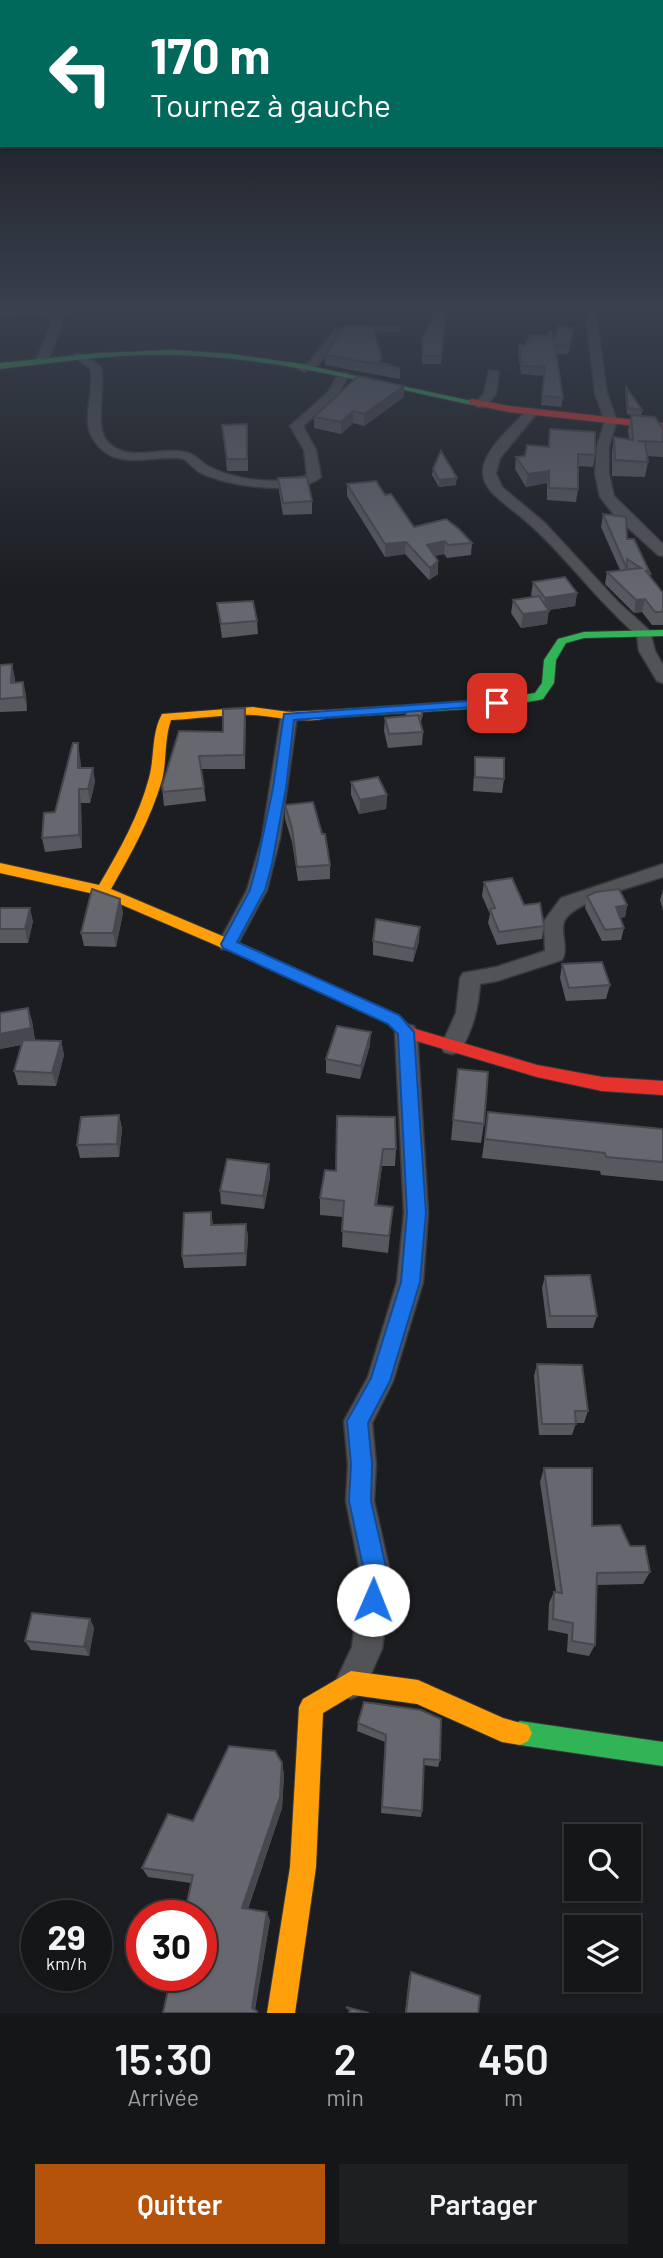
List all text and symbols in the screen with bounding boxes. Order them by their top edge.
text: 170 m [150,25,270,84]
icon: left [35,28,126,119]
text: Tournez à gauche [150,85,391,123]
pin [467,673,527,733]
icon: arrive [478,684,516,722]
position arrow [336,1563,410,1637]
map controls [564,1824,641,1992]
button: search [564,1824,641,1901]
speed limit sign: 30 [126,1900,217,1991]
text: 29 [47,1915,86,1957]
button: layers [564,1915,641,1992]
text: km/h [46,1952,87,1974]
text: 15:30 [114,2033,212,2083]
text: 2 [334,2033,357,2083]
text: 450 [478,2033,549,2083]
text: Arrivée [127,2083,199,2111]
text: min [327,2083,364,2111]
text: m [504,2083,523,2111]
button: Quitter [35,2164,325,2244]
button: Partager [339,2164,628,2244]

